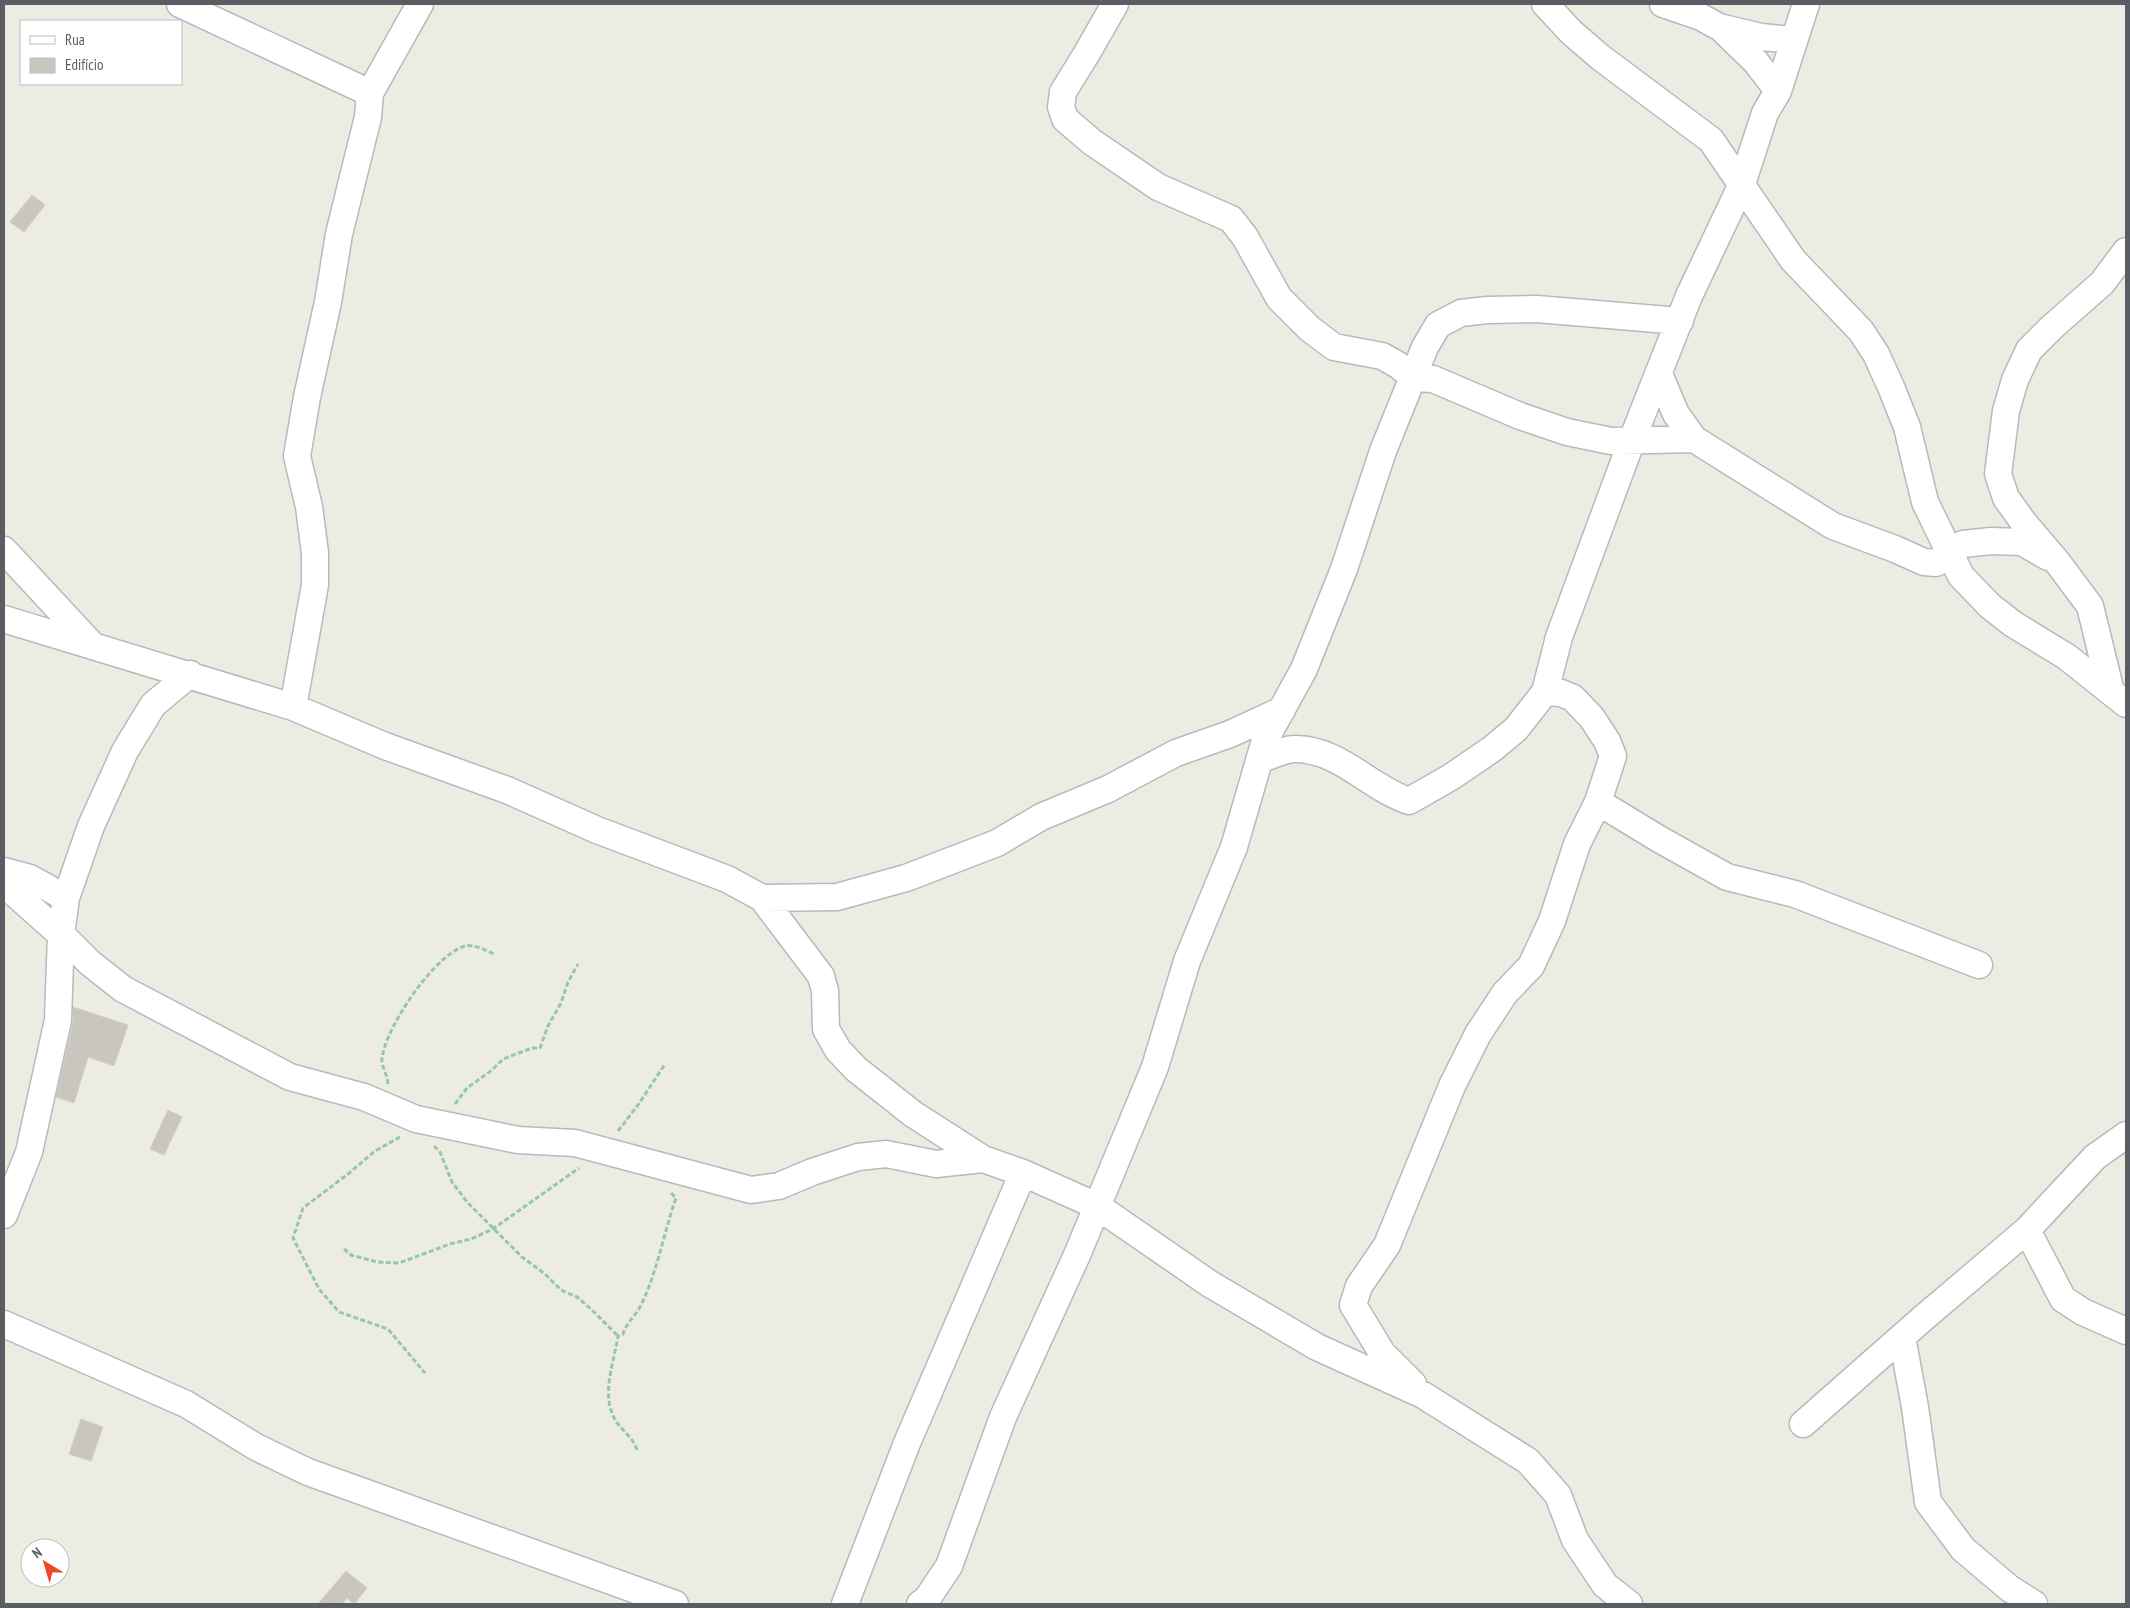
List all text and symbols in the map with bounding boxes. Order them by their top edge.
legend [20,20,182,85]
text: Rua [65,30,85,49]
text: Edifício [65,55,103,74]
north arrow [20,1538,70,1588]
text: N [28,1543,46,1562]

